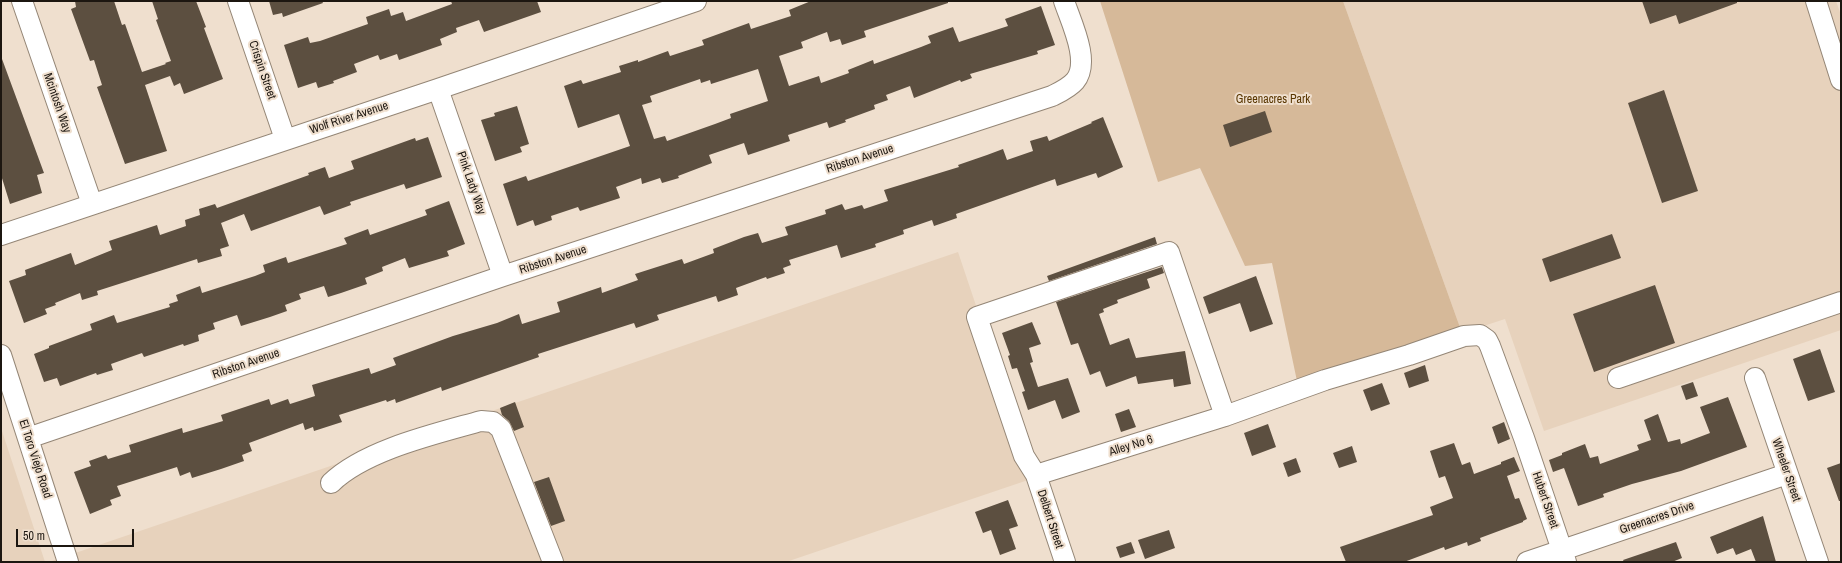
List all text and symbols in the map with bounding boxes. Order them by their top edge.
street label: Crispin Street [245,39,279,101]
street label: Mcintosh Way [40,71,74,135]
park label: Greenacres Park [1236,93,1310,107]
street label: Wolf River Avenue [308,99,390,137]
street label: Ribston Avenue [825,141,895,177]
street label: Pink Lady Way [453,150,489,216]
street label: Ribston Avenue [518,242,588,278]
street label: Ribston Avenue [211,346,281,382]
street label: El Toro Viejo Road [16,418,54,500]
street label: Alley No 6 [1107,433,1155,459]
street label: Wheeler Street [1769,437,1803,503]
street label: Hubert Street [1529,470,1561,530]
street label: Delbert Street [1034,488,1066,550]
street label: Greenacres Drive [1618,499,1696,537]
scale bar [18,521,136,547]
text: 50 m [23,528,45,544]

